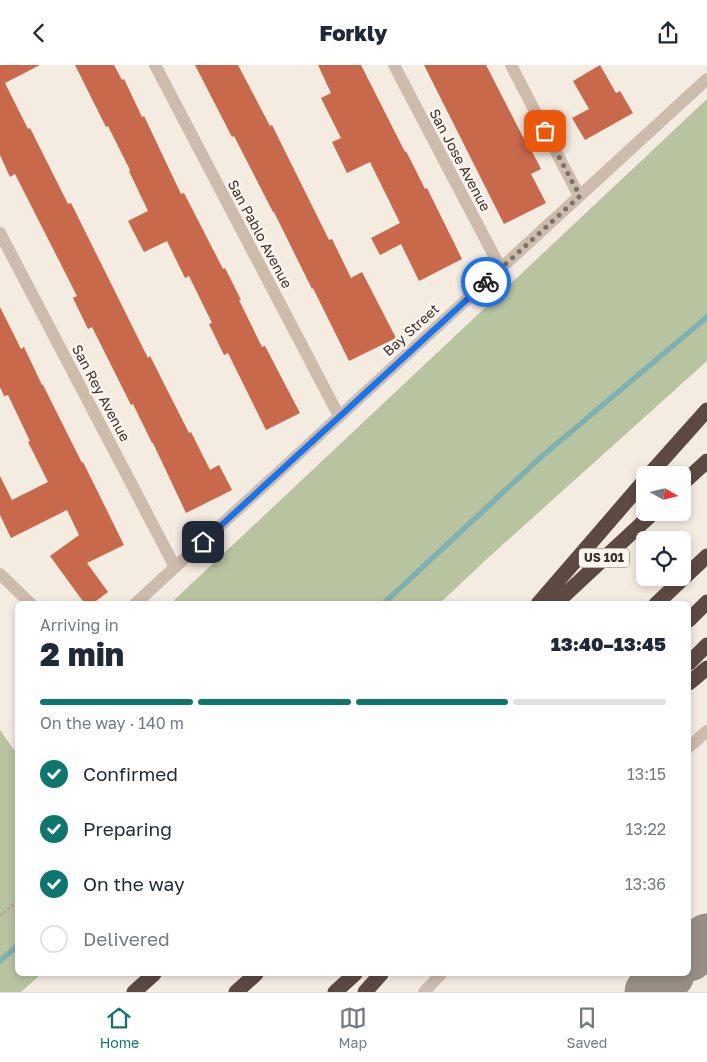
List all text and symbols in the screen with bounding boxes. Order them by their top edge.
icon: back [25,19,53,47]
text: Forkly [319,19,388,46]
icon: share [654,19,682,47]
street label: San Jose Avenue [426,106,495,214]
pin [524,110,566,152]
icon: bag [531,117,559,145]
street label: San Pablo Avenue [225,177,296,291]
courier [461,257,511,307]
icon: bike [472,268,500,296]
street label: Bay Street [379,300,442,359]
street label: San Rey Avenue [69,342,134,444]
north arrow [636,466,691,521]
map controls [636,466,691,586]
pin [182,521,224,563]
icon: home [189,528,217,556]
button: locate [636,531,691,586]
road number: US 101 [579,548,629,567]
text: Arriving in [40,615,119,635]
text: 13:40–13:45 [551,632,666,655]
text: 2 min [40,635,124,673]
text: On the way · 140 m [40,713,184,733]
icon: check [40,760,68,788]
text: Confirmed [83,762,178,785]
text: 13:15 [627,764,666,784]
icon: check [40,815,68,843]
text: Preparing [83,817,172,840]
text: 13:22 [626,819,666,839]
icon: check [40,870,68,898]
text: On the way [83,872,185,895]
text: 13:36 [625,874,666,894]
text: Delivered [83,927,170,950]
tab: Home [100,1004,139,1051]
tab: Map [339,1004,367,1051]
tab: Saved [566,1004,607,1051]

